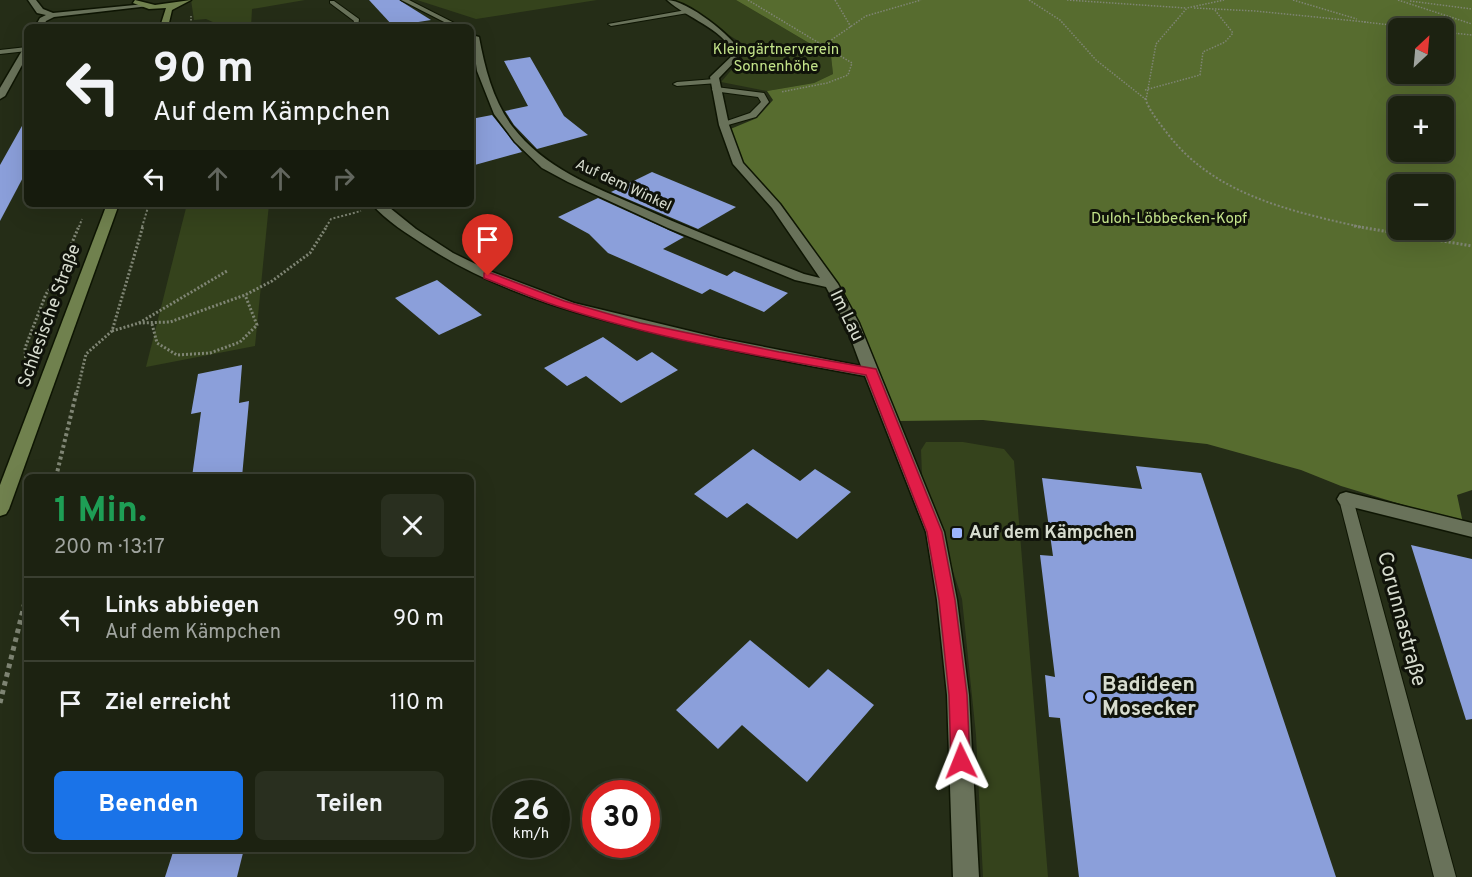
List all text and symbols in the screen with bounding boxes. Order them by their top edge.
north arrow [1388,18,1454,84]
map controls [1388,18,1454,240]
park label: Kleingärtnerverein Sonnenhöhe [713,41,839,77]
text: 90 m [153,44,254,97]
icon: left [54,48,132,126]
text: Auf dem Kämpchen [153,96,391,130]
button: + [1388,96,1454,162]
street label: Auf dem Winkel [572,155,674,217]
icon: left [138,162,171,195]
icon: ahead [201,162,234,195]
icon: ahead [264,162,297,195]
icon: right [327,162,360,195]
button: − [1388,174,1454,240]
park label: Duloh-Löbbecken-Kopf [1091,210,1247,229]
pin [462,214,513,276]
icon: arrive [471,223,504,256]
street label: Schlesische Straße [13,241,87,391]
street label: Im Lau [824,287,868,345]
text: 1 Min. [54,489,147,535]
button: close [381,494,444,557]
place label: Auf dem Kämpchen [969,522,1134,545]
marker: Auf dem Kämpchen [950,526,964,540]
text: 200 m · 13:17 [54,535,165,561]
street label: Corunnastraße [1370,549,1432,689]
text: Links abbiegen [105,593,259,620]
icon: left [54,603,87,636]
text: 90 m [393,606,444,633]
text: Auf dem Kämpchen [105,620,281,646]
place label: Badideen Mosecker [1102,672,1196,723]
icon: arrive [54,687,87,720]
text: Ziel erreicht [105,690,231,717]
text: 110 m [390,690,444,717]
marker: Badideen Mosecker [1083,690,1097,704]
position arrow [929,729,993,793]
button: Beenden [54,771,243,840]
button: Teilen [255,771,444,840]
speed limit sign: 30 [582,780,660,858]
text: 26 [513,793,549,830]
text: km/h [513,825,549,844]

